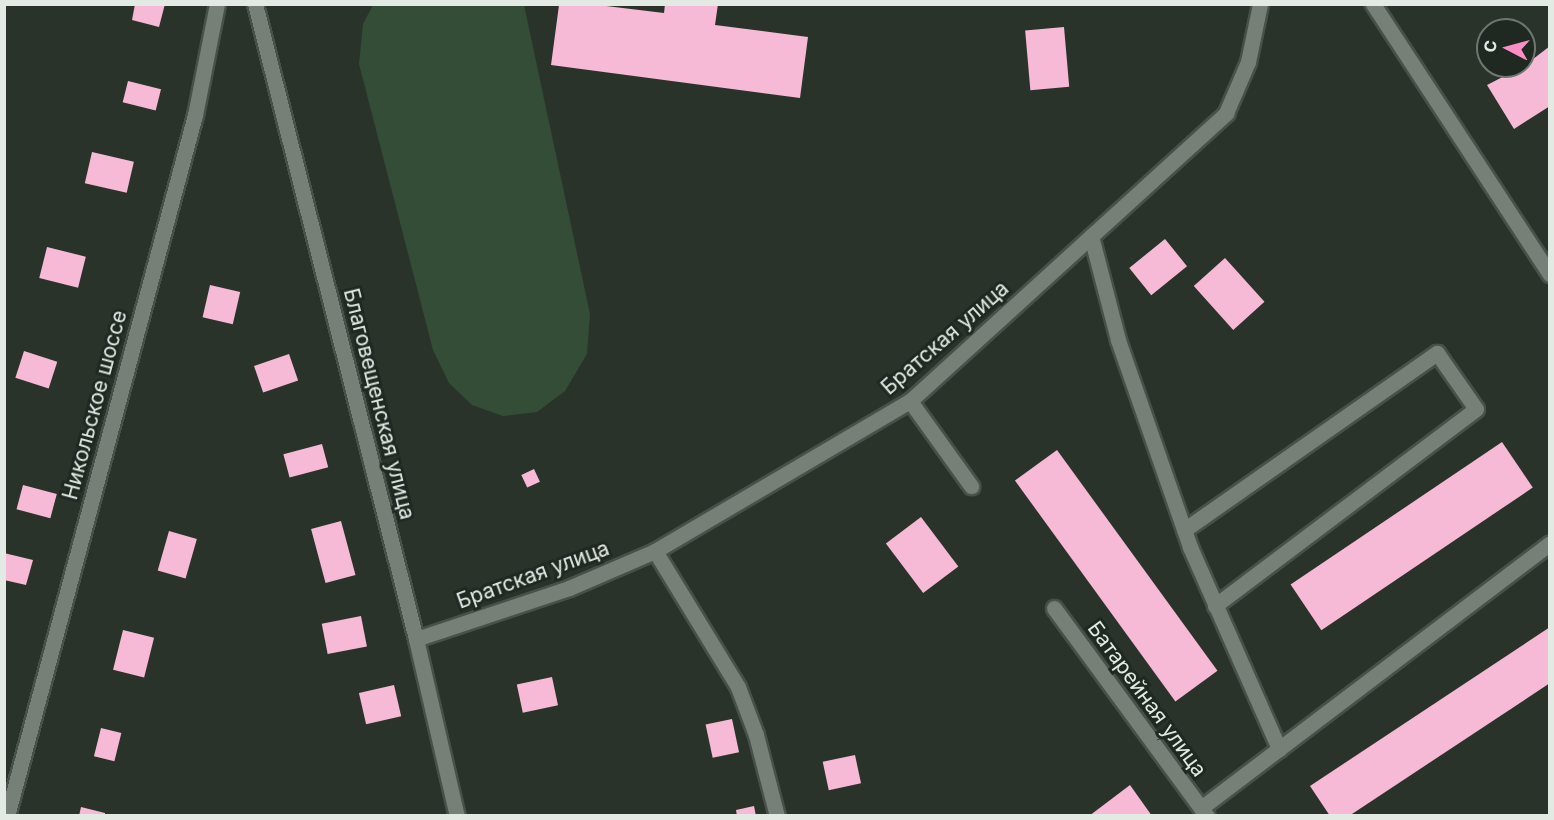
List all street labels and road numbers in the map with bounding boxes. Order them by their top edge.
street label: Братская улица [876,276,1014,400]
street label: Благовещенская улица [338,286,420,522]
street label: Никольское шоссе [58,308,132,502]
street label: Братская улица [453,536,613,614]
street label: Батарейная улица [1082,616,1212,782]

